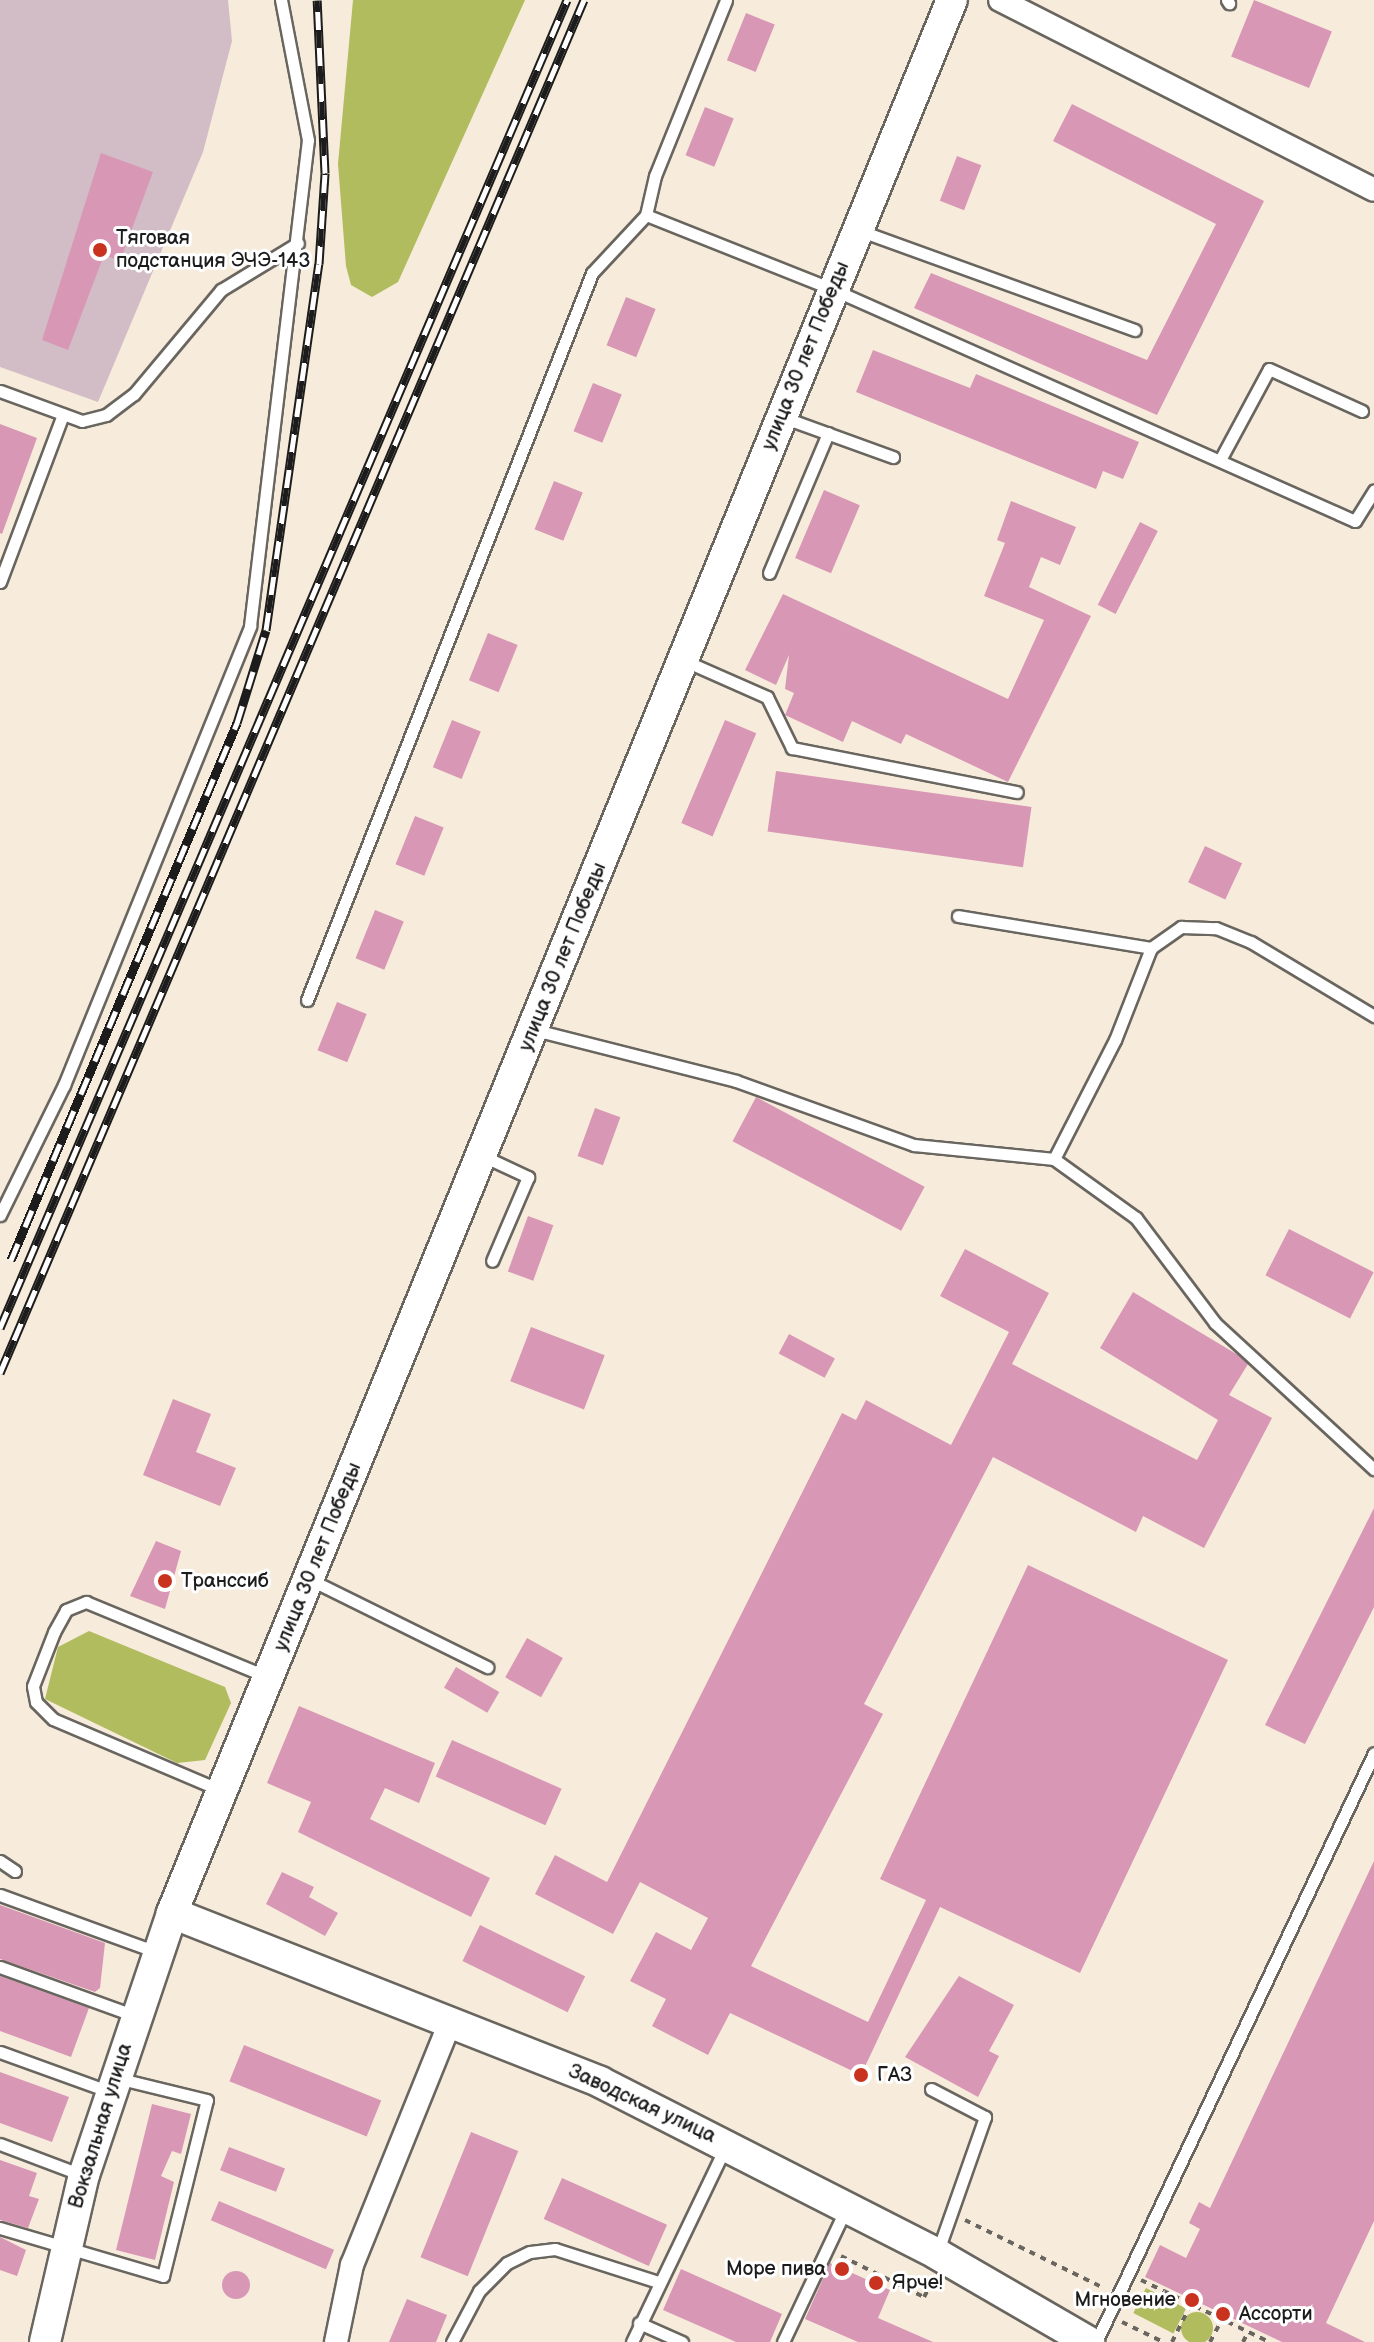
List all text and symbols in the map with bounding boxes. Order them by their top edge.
place label: Тяговая подстанция ЭЧЭ-143 [116,226,310,273]
marker: Тяговая подстанция ЭЧЭ-143 [91,241,109,259]
street label: улица 30 лет Победы [757,258,855,454]
street label: улица 30 лет Победы [514,859,612,1055]
street label: улица 30 лет Победы [269,1459,367,1655]
place label: Транссиб [181,1569,269,1593]
marker: Транссиб [156,1572,174,1590]
street label: Вокзальная улица [64,2041,138,2211]
street label: Заводская улица [565,2059,719,2149]
place label: ГАЗ [877,2063,912,2087]
marker: ГАЗ [852,2066,870,2084]
place label: Море пива [726,2257,826,2281]
marker: Море пива [833,2260,851,2278]
place label: Ярче! [892,2271,943,2295]
marker: Ярче! [867,2274,885,2292]
place label: Мгновение [1074,2288,1176,2312]
marker: Мгновение [1183,2291,1201,2309]
place label: Ассорти [1239,2302,1313,2326]
marker: Ассорти [1214,2305,1232,2323]

